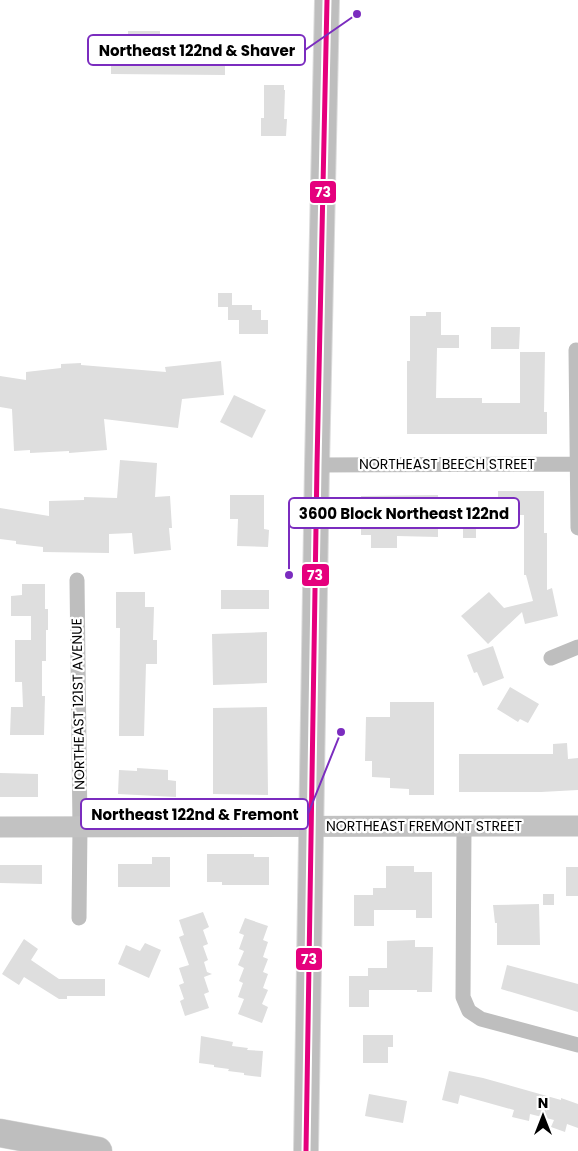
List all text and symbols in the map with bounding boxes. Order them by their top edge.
callout: Northeast 122nd & Shaver [88,35,305,65]
text: Northeast 122nd & Shaver [99,40,296,61]
line badge: 73 [309,180,337,204]
text: 73 [315,182,331,202]
street label: NORTHEAST BEECH STREET [359,454,536,474]
callout: 3600 Block Northeast 122nd [289,498,519,528]
text: 3600 Block Northeast 122nd [299,503,509,524]
line badge: 73 [301,563,330,587]
text: 73 [307,565,323,585]
street label: NORTHEAST 121ST AVENUE [67,618,89,790]
callout: Northeast 122nd & Fremont [81,799,308,829]
text: Northeast 122nd & Fremont [91,804,299,825]
street label: NORTHEAST FREMONT STREET [326,816,522,836]
line badge: 73 [295,947,323,971]
text: 73 [301,949,317,969]
north arrow [518,1091,568,1141]
text: N [538,1093,548,1113]

